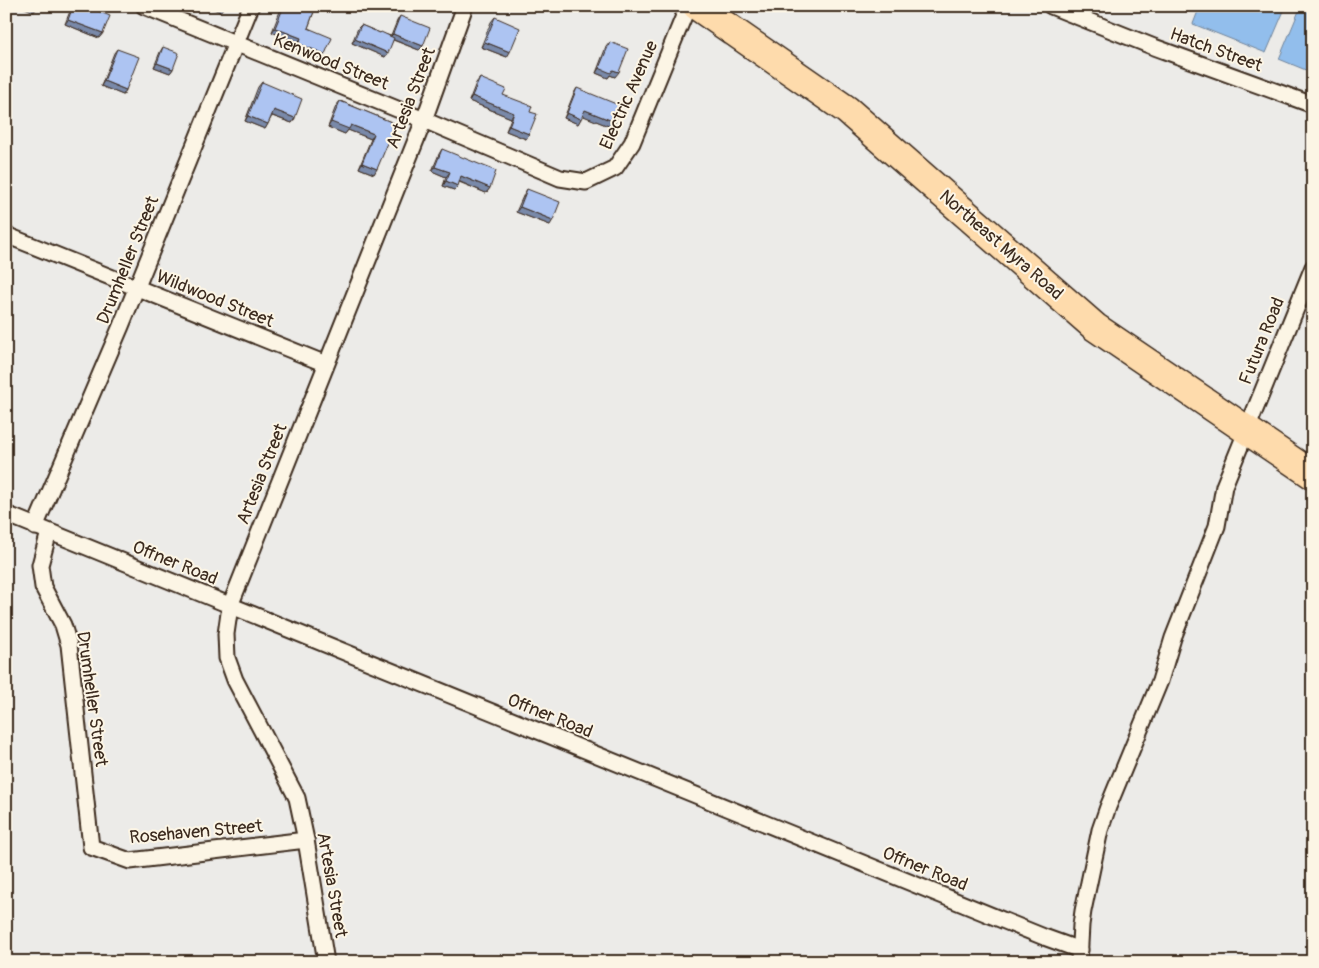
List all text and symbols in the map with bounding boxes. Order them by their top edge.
street label: Hatch Street [1167,23,1266,78]
street label: Kenwood Street [270,28,393,96]
street label: Electric Avenue [595,37,663,153]
street label: Artesia Street [381,43,441,152]
street label: Northeast Myra Road [934,185,1068,305]
street label: Drumheller Street [92,192,164,327]
street label: Wildwood Street [153,265,278,333]
street label: Futura Road [1234,294,1290,388]
street label: Artesia Street [231,420,293,528]
street label: Offner Road [129,536,221,590]
street label: Drumheller Street [71,630,113,769]
street label: Offner Road [504,689,596,743]
street label: Rosehaven Street [129,815,264,849]
street label: Artesia Street [311,831,353,940]
street label: Offner Road [879,842,971,896]

